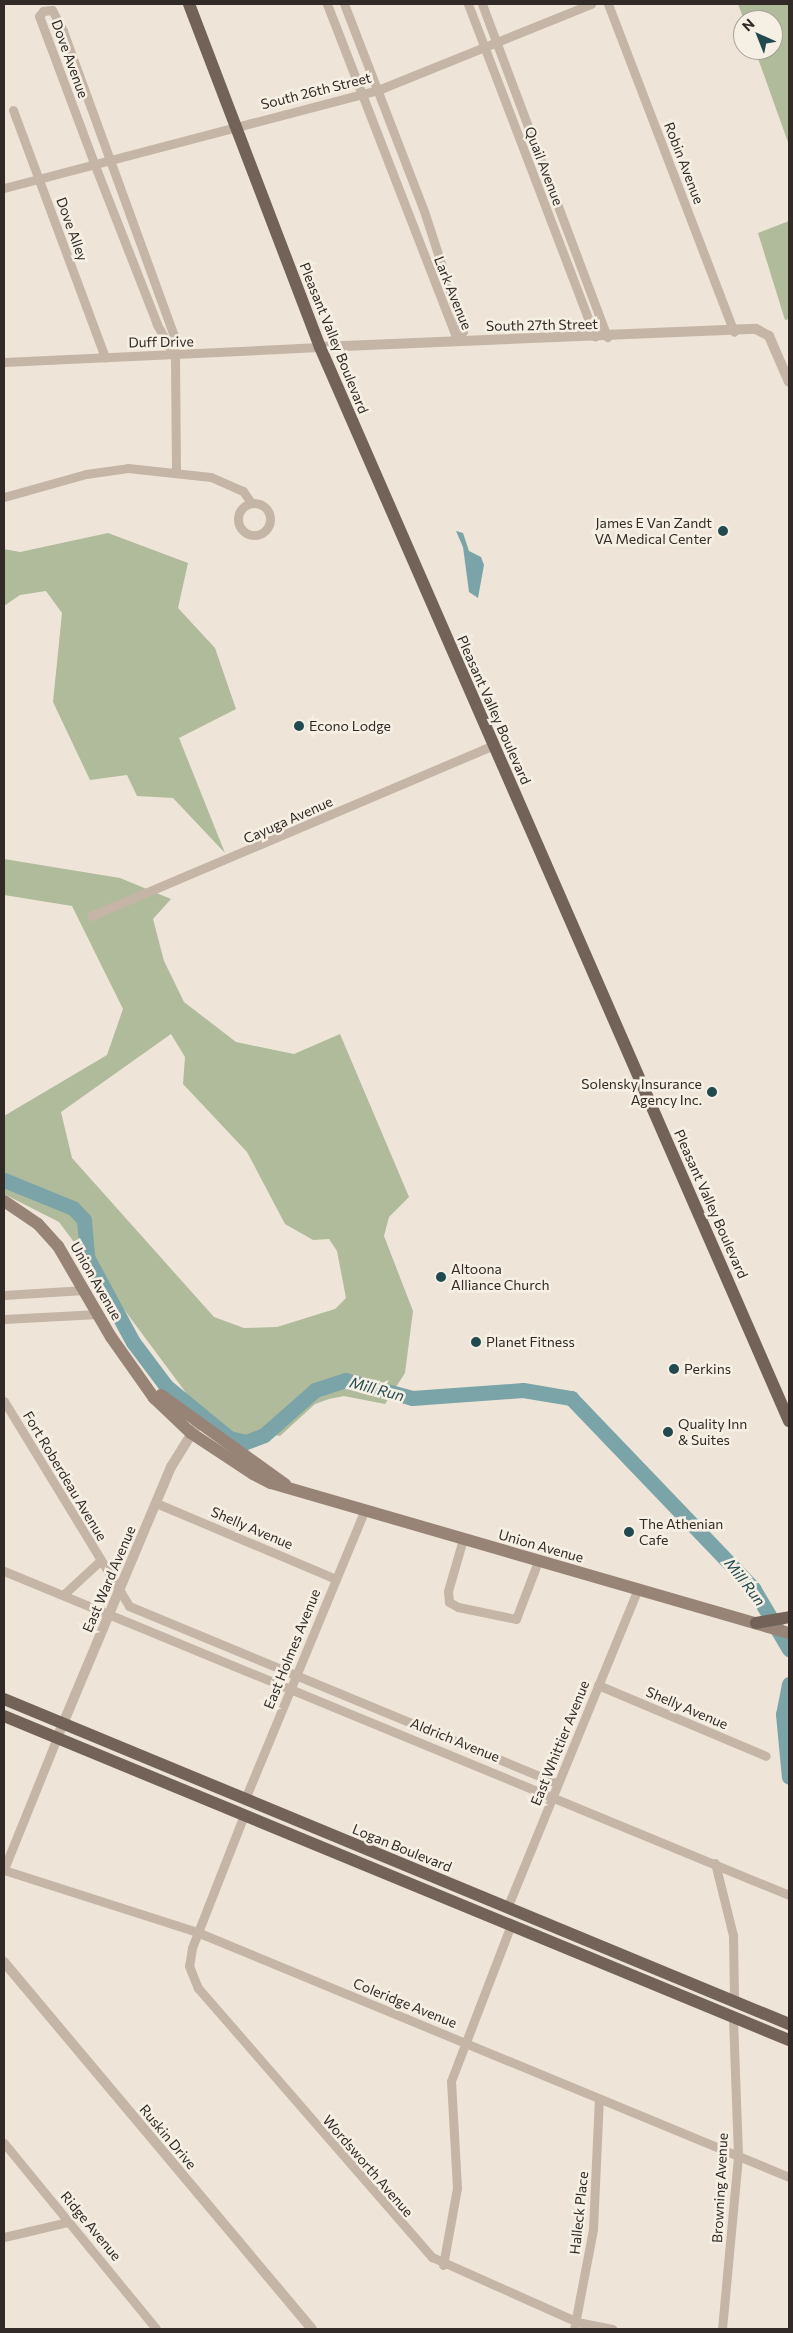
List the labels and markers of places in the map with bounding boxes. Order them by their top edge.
place label: James E Van Zandt VA Medical Center [595,515,712,548]
marker: James E Van Zandt VA Medical Center [716,524,730,538]
place label: Econo Lodge [309,718,391,734]
marker: Econo Lodge [293,720,305,732]
place label: Solensky Insurance Agency Inc. [581,1076,702,1108]
marker: Solensky Insurance Agency Inc. [706,1086,718,1098]
place label: Altoona Alliance Church [451,1261,549,1294]
marker: Altoona Alliance Church [435,1271,447,1283]
place label: Planet Fitness [486,1334,575,1350]
marker: Planet Fitness [470,1336,482,1348]
place label: Perkins [684,1361,731,1377]
marker: Perkins [668,1363,680,1375]
place label: Quality Inn & Suites [678,1416,747,1448]
marker: Quality Inn & Suites [662,1426,674,1438]
place label: The Athenian Cafe [639,1516,723,1548]
marker: The Athenian Cafe [623,1526,635,1538]

